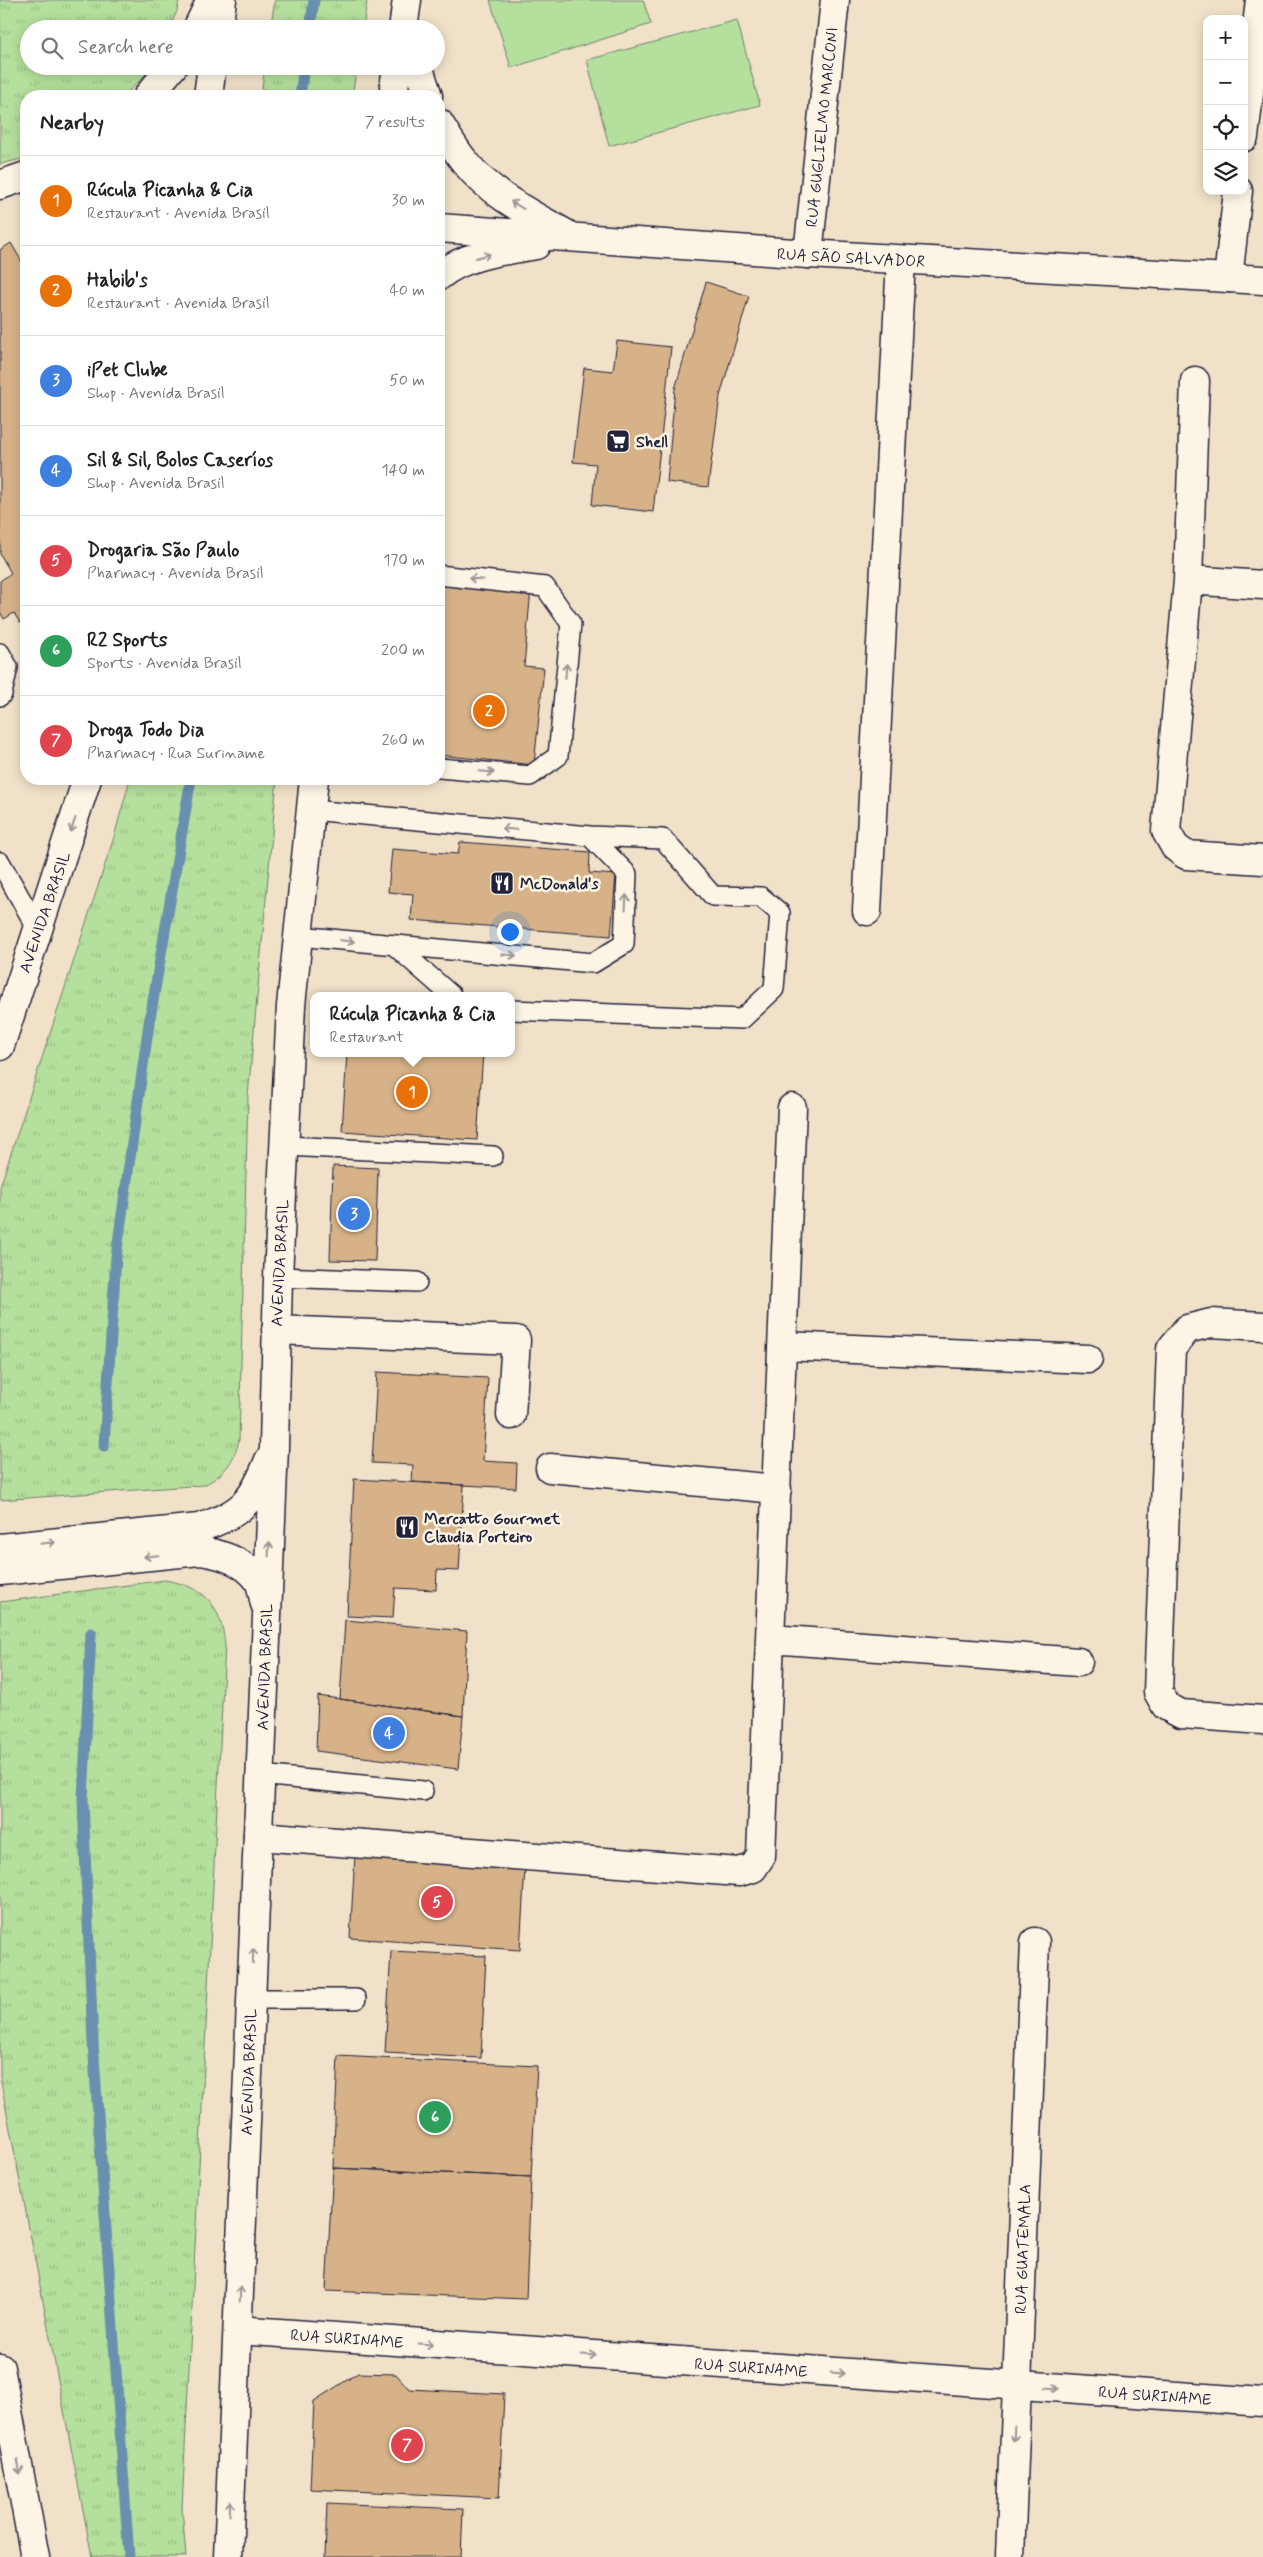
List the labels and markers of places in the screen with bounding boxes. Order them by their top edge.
supermarket icon: Shell [605,428,631,454]
place label: Shell [636,432,668,453]
pin: 2 [473,692,505,730]
restaurant icon: McDonald's [489,870,515,896]
place label: McDonald's [520,874,599,895]
pin: 1 [396,1073,428,1111]
pin: 3 [338,1195,370,1233]
place label: Mercatto Gourmet Claudia Porteiro [424,1509,561,1548]
restaurant icon: Mercatto Gourmet Claudia Porteiro [394,1514,420,1540]
pin: 4 [373,1714,405,1752]
pin: 5 [421,1883,453,1921]
pin: 6 [419,2098,451,2136]
pin: 7 [391,2426,423,2464]

